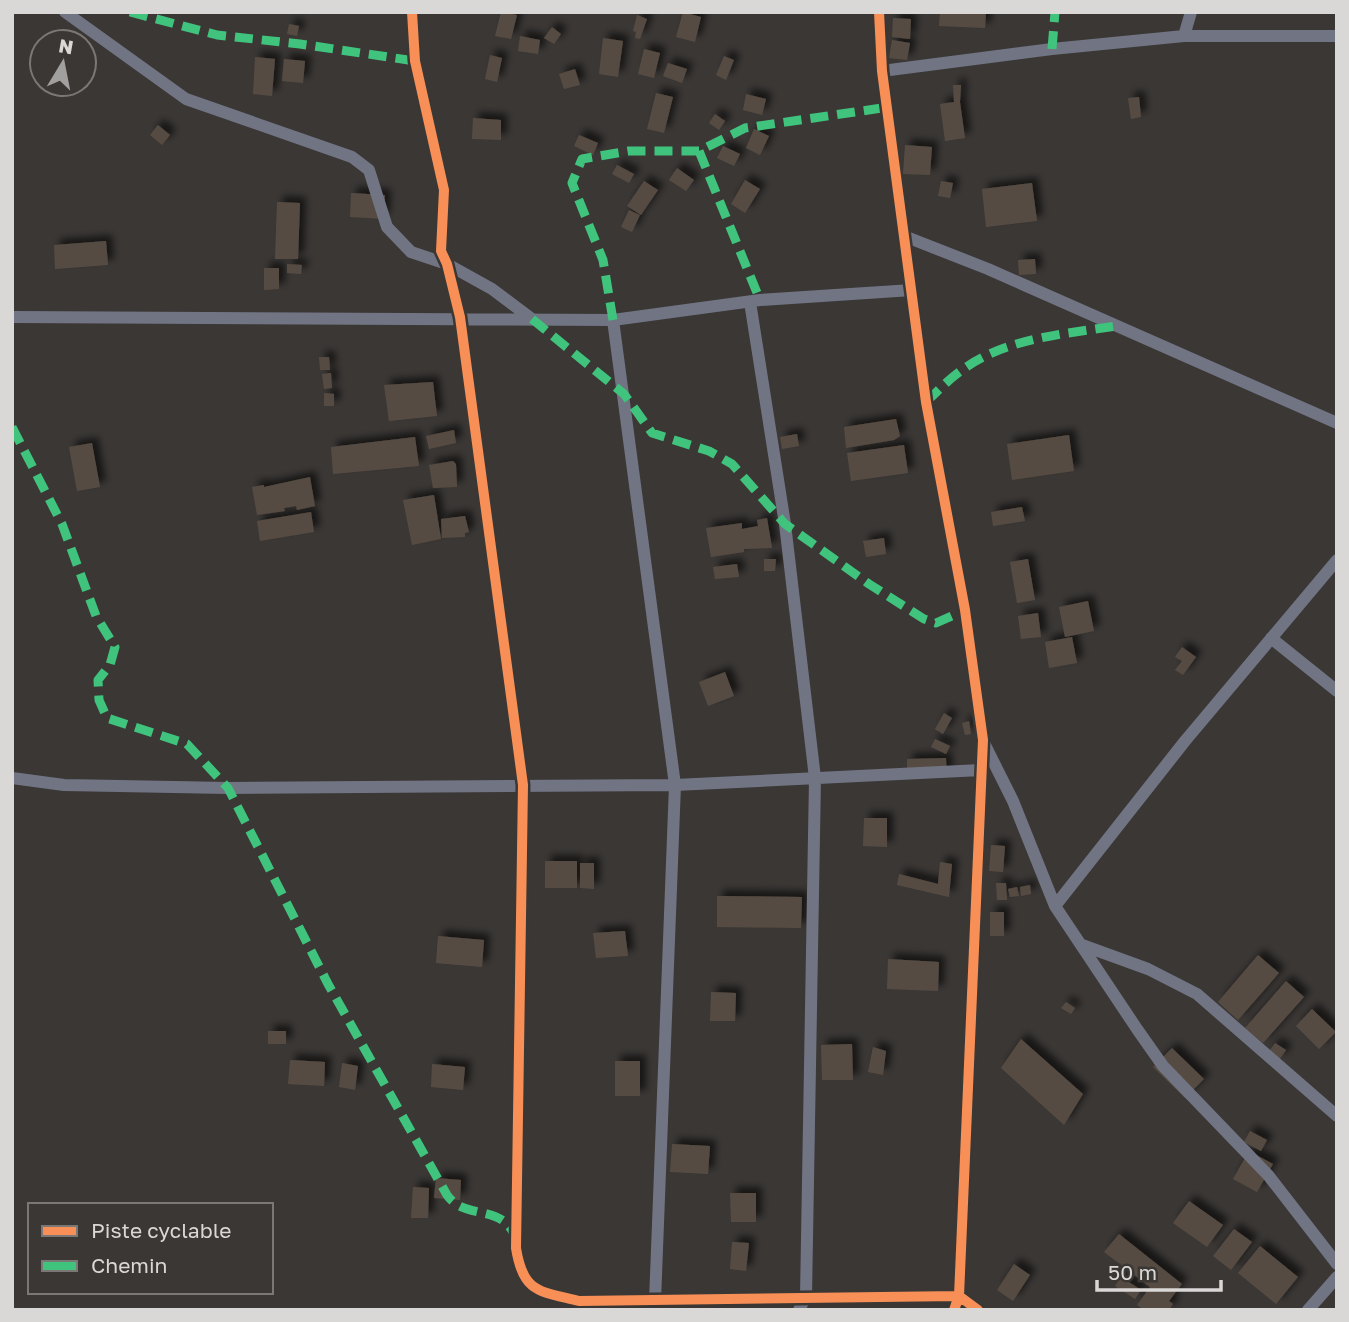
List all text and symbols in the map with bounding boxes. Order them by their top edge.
north arrow [28,28,98,98]
text: N [57,33,75,58]
legend [28,1203,273,1294]
text: Piste cyclable [91,1217,231,1243]
scale bar [1097,1248,1221,1292]
text: Chemin [91,1252,168,1278]
text: 50 m [1108,1259,1157,1285]

